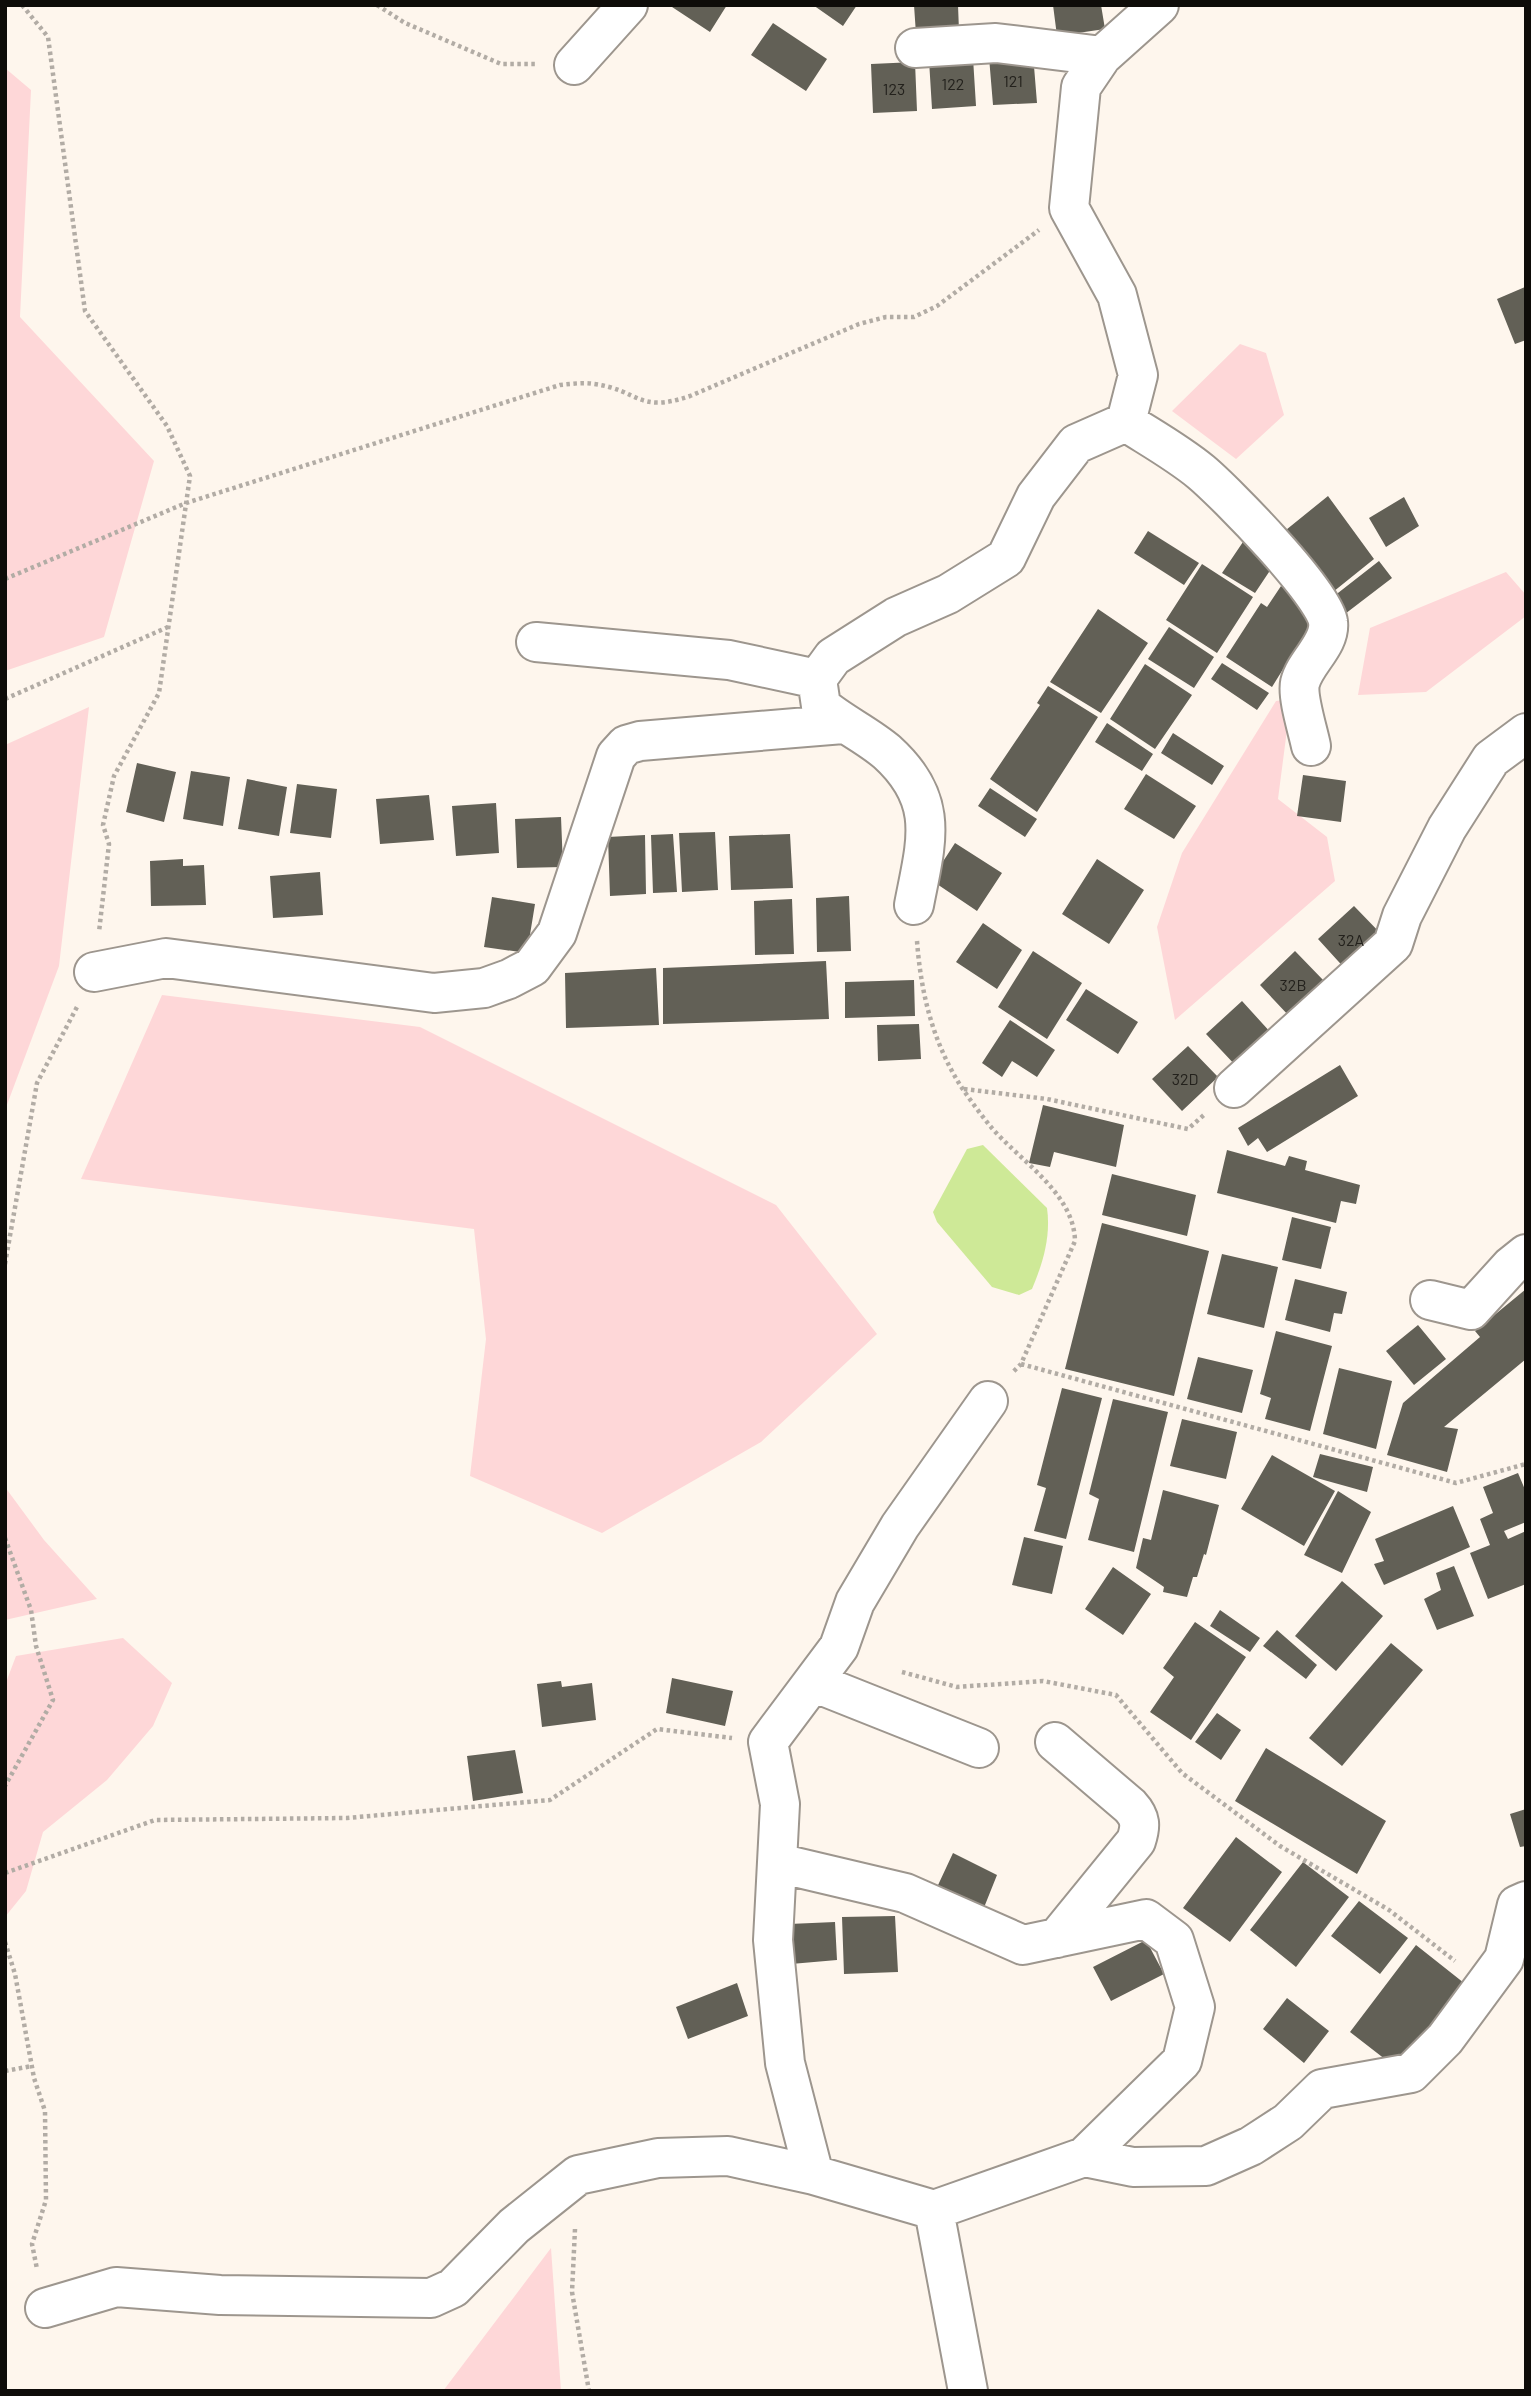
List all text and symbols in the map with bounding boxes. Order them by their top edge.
house number: 121 [1003,71,1023,90]
house number: 122 [942,74,964,93]
house number: 123 [883,79,905,98]
house number: 32A [1338,930,1365,949]
house number: 32B [1280,975,1306,994]
house number: 32D [1172,1069,1198,1088]

